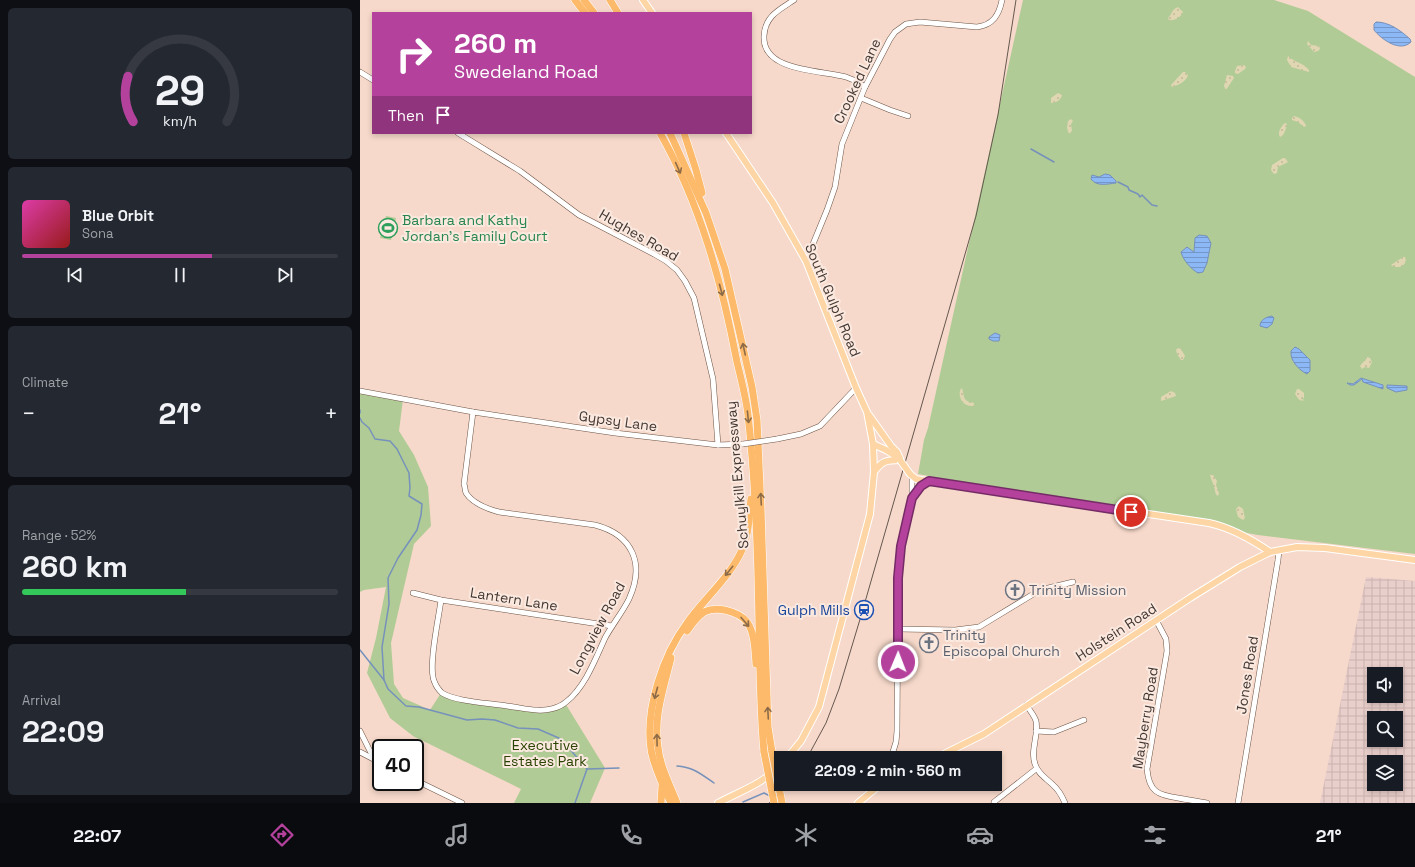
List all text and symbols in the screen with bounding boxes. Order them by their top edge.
text: 260 m [454,25,537,61]
icon: right [388,28,440,80]
street label: Crooked Lane [829,36,885,126]
text: Swedeland Road [454,60,598,83]
text: 29 [155,63,205,116]
icon: arrive [432,104,454,126]
text: Then [388,106,424,125]
text: km/h [163,111,197,129]
one-way arrow [674,162,682,174]
street label: Hughes Road [596,205,682,265]
text: Blue Orbit [82,206,154,225]
place label: Barbara and Kathy Jordan's Family Court [402,211,548,245]
sports icon: Barbara and Kathy Jordan's Family Court [377,217,399,239]
text: Sona [82,225,113,242]
street label: South Gulph Road [801,241,865,359]
icon: previous [64,264,86,286]
icon: pause [169,264,191,286]
icon: next [274,264,296,286]
one-way arrow [718,284,725,297]
one-way arrow [739,343,747,356]
text: Climate [22,374,68,391]
text: 21° [158,394,202,433]
text: − [22,399,36,427]
text: + [324,399,338,427]
street label: Schuylkill Expressway [722,400,752,550]
street label: Gypsy Lane [578,407,658,435]
one-way arrow [744,410,752,423]
one-way arrow [757,493,764,506]
pin [1114,495,1148,529]
icon: arrive [1120,501,1142,523]
text: Range · 52% [22,527,96,544]
text: 260 km [22,547,128,586]
one-way arrow [724,566,733,577]
street label: Longview Road [565,579,629,677]
church icon: Trinity Mission [1004,579,1026,601]
place label: Trinity Mission [1029,581,1126,599]
street label: Lantern Lane [469,583,559,615]
station icon: Gulph Mills [853,599,875,621]
street label: Holstein Road [1072,599,1160,665]
place label: Gulph Mills [778,601,850,619]
one-way arrow [741,617,750,627]
place label: Trinity Episcopal Church [943,626,1060,660]
church icon: Trinity Episcopal Church [918,632,940,654]
street label: Jones Road [1232,635,1262,715]
position arrow [877,641,919,683]
street label: Mayberry Road [1128,666,1162,770]
map controls [1367,667,1403,791]
button: sound [1367,667,1403,703]
one-way arrow [651,686,659,699]
text: Arrival [22,692,61,709]
one-way arrow [764,707,772,720]
button: search [1367,711,1403,747]
text: 22:09 [22,712,105,751]
one-way arrow [653,734,661,747]
park label: Executive Estates Park [503,736,587,770]
speed limit sign: 40 [372,739,424,791]
button: layers [1367,755,1403,791]
text: 22:09 · 2 min · 560 m [815,761,961,780]
icon: directions [268,821,296,849]
icon: music [443,821,471,849]
icon: phone [617,821,645,849]
icon: climate [792,821,820,849]
icon: car [966,821,994,849]
icon: filters [1141,821,1169,849]
text: 22:07 [73,824,121,847]
text: 21° [1316,824,1342,847]

